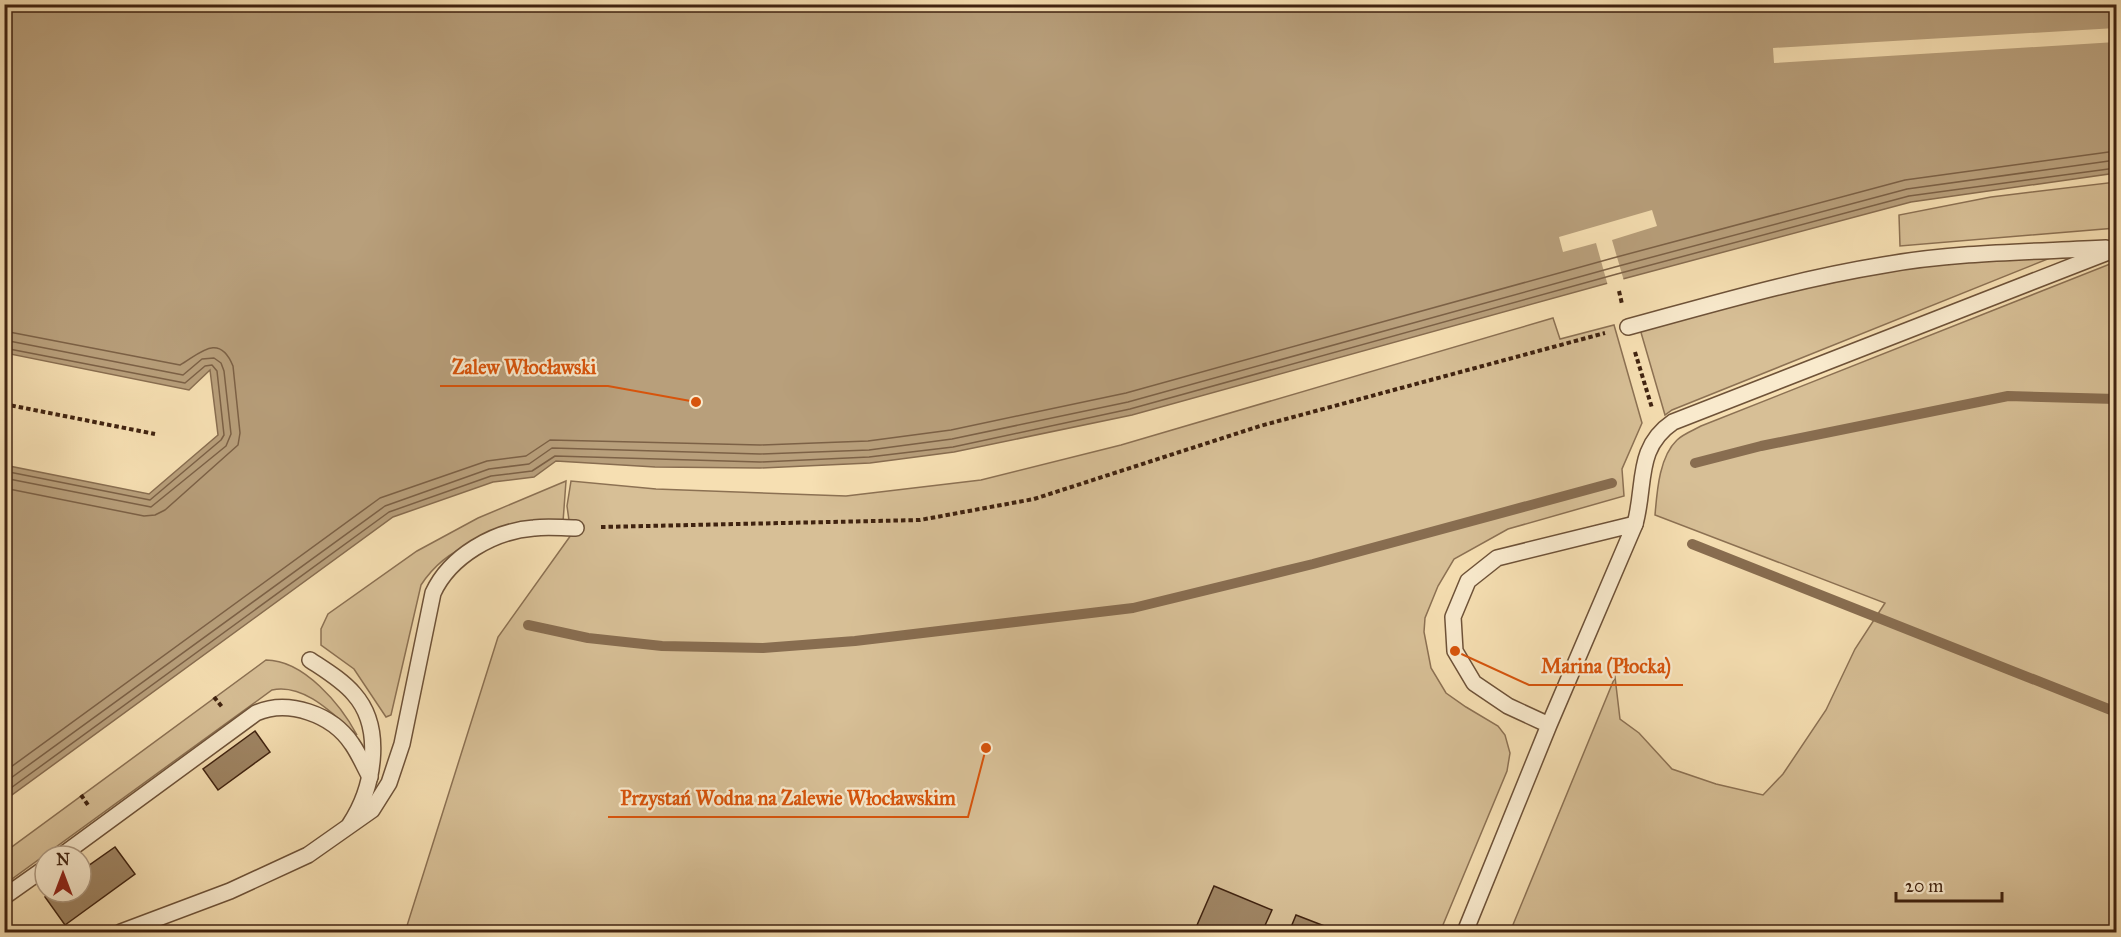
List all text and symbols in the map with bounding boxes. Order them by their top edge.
callout: Zalew Włocławski [440,348,608,386]
text: Zalew Włocławski [452,355,597,379]
callout: Marina (Płocka) [1529,647,1683,685]
text: Marina (Płocka) [1541,654,1671,679]
callout: Przystań Wodna na Zalewie Włocławskim [608,779,968,817]
text: Przystań Wodna na Zalewie Włocławskim [620,786,956,811]
north arrow [33,844,93,904]
text: N [56,850,70,869]
scale bar [1896,865,2002,903]
text: 20 m [1905,875,1943,897]

